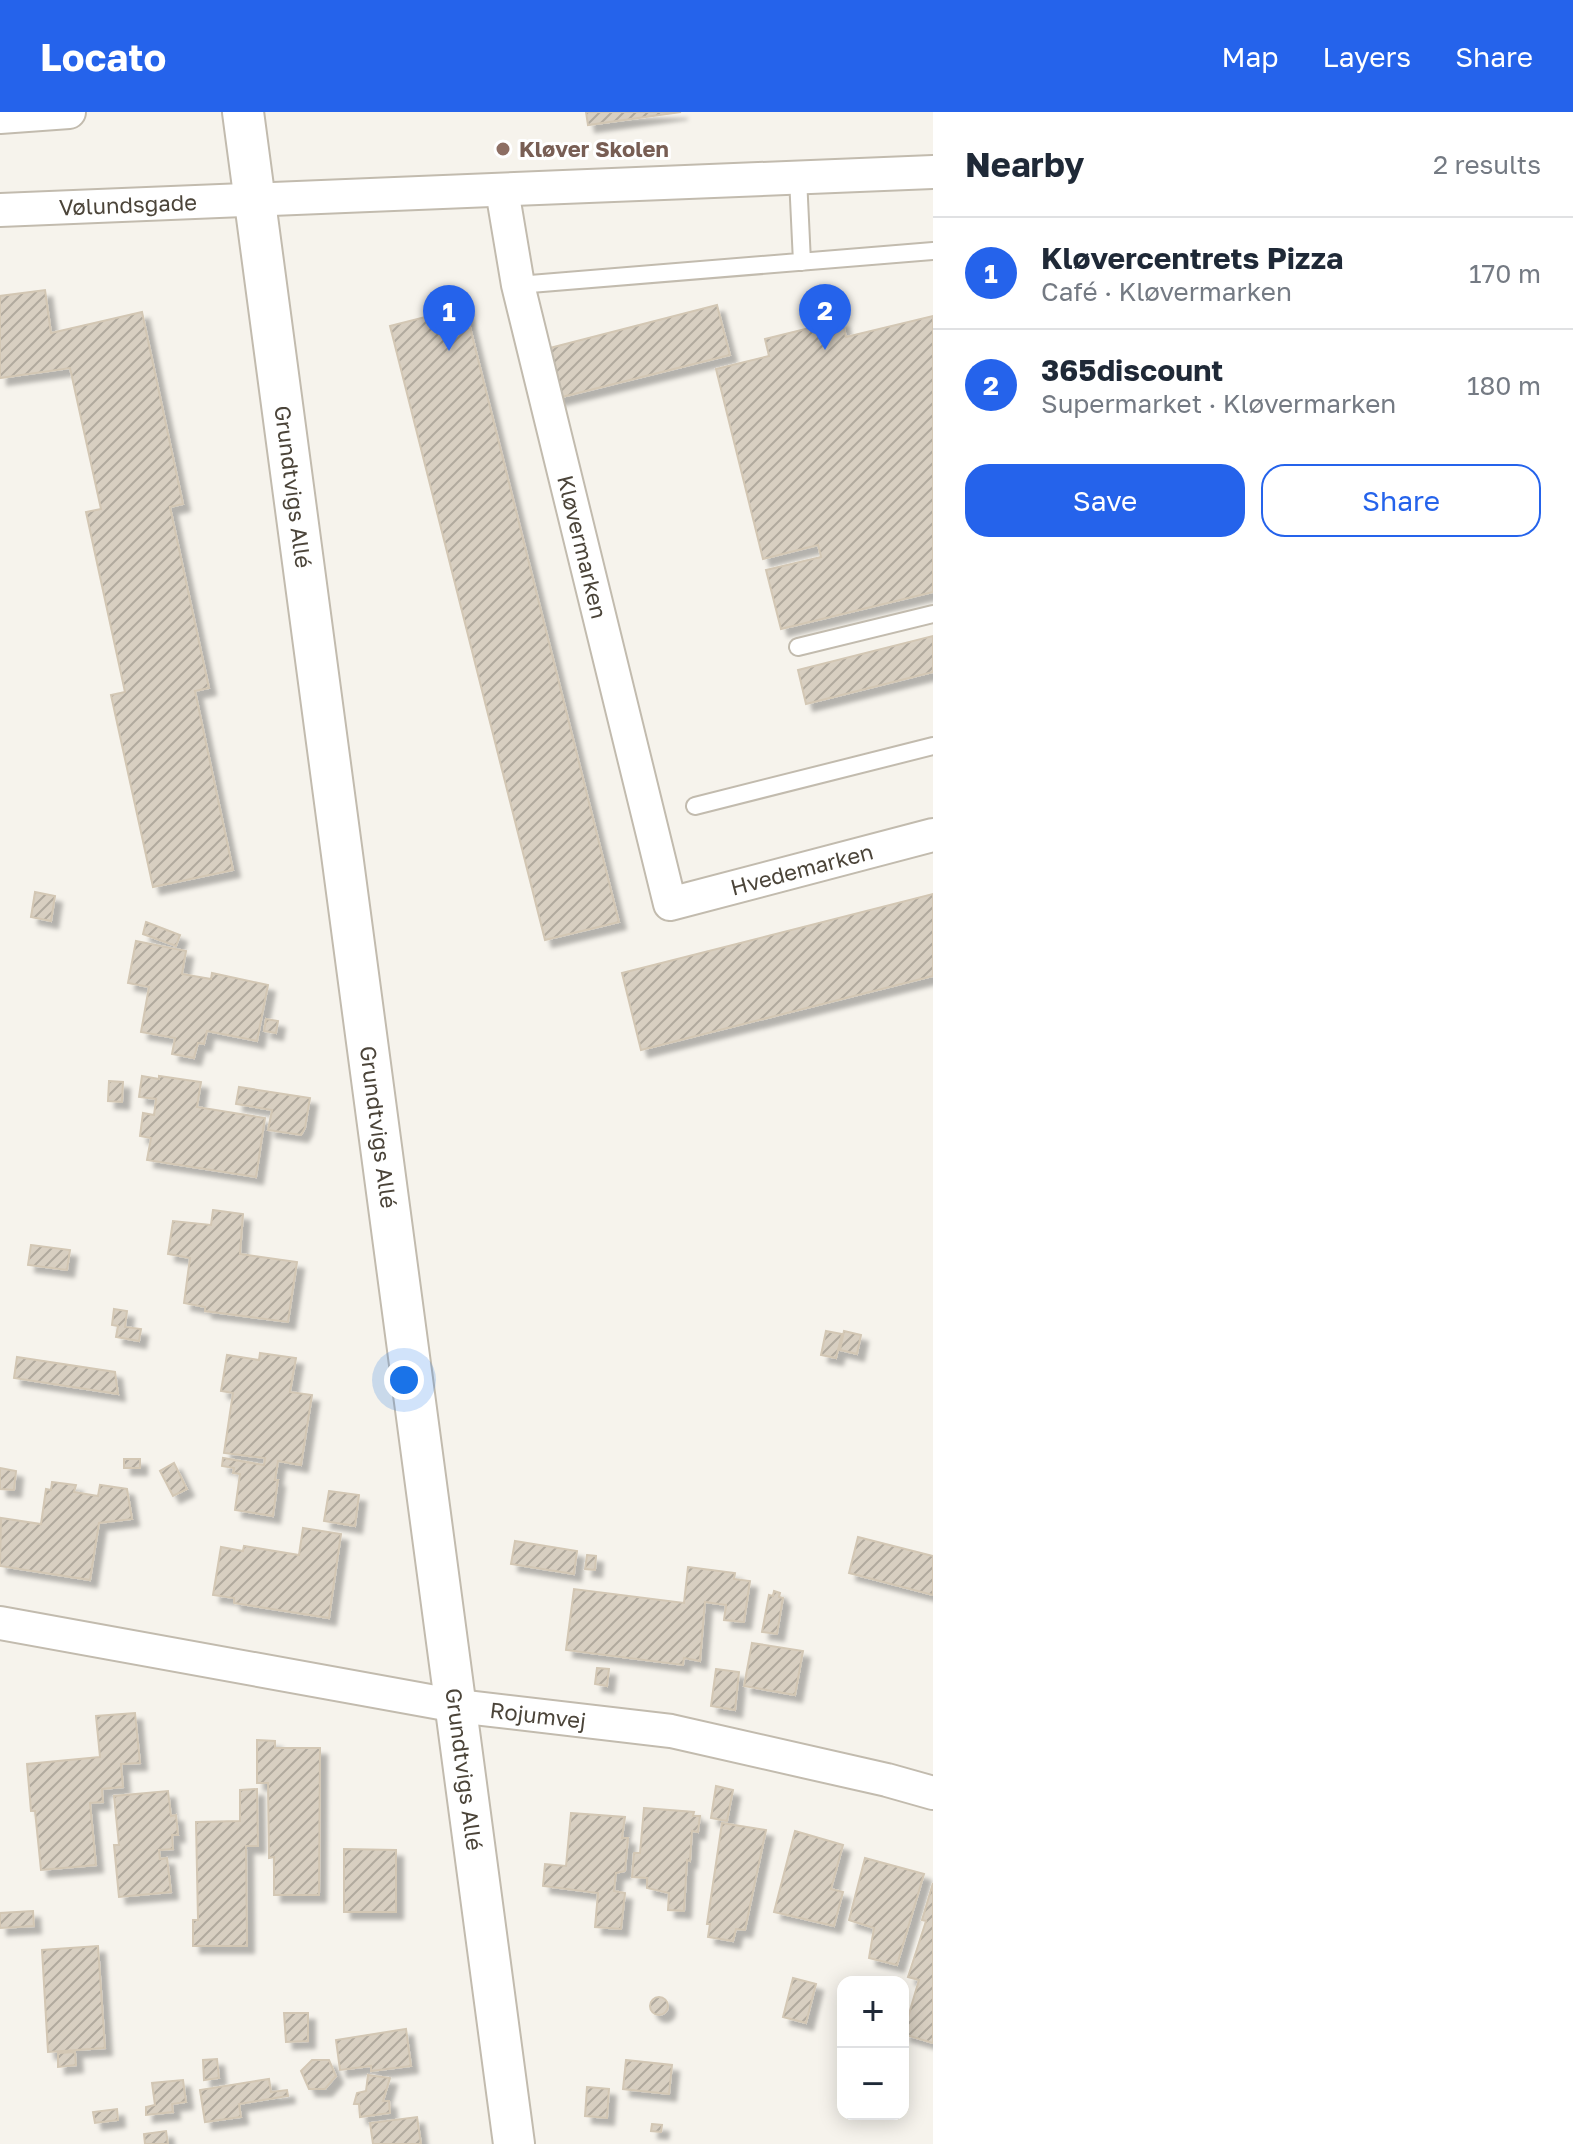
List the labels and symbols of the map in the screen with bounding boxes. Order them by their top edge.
place label: Kløver Skolen [519,135,669,162]
marker: Kløver Skolen [494,140,512,158]
street label: Vølundsgade [58,188,197,221]
pin: 2 [799,284,851,350]
pin: 1 [423,285,475,351]
street label: Grundtvigs Allé [269,404,318,570]
street label: Kløvermarken [552,472,613,621]
street label: Hvedemarken [727,837,876,901]
street label: Grundtvigs Allé [355,1044,403,1210]
your location [384,1360,424,1400]
street label: Grundtvigs Allé [440,1686,489,1852]
street label: Rojumvej [488,1696,588,1734]

